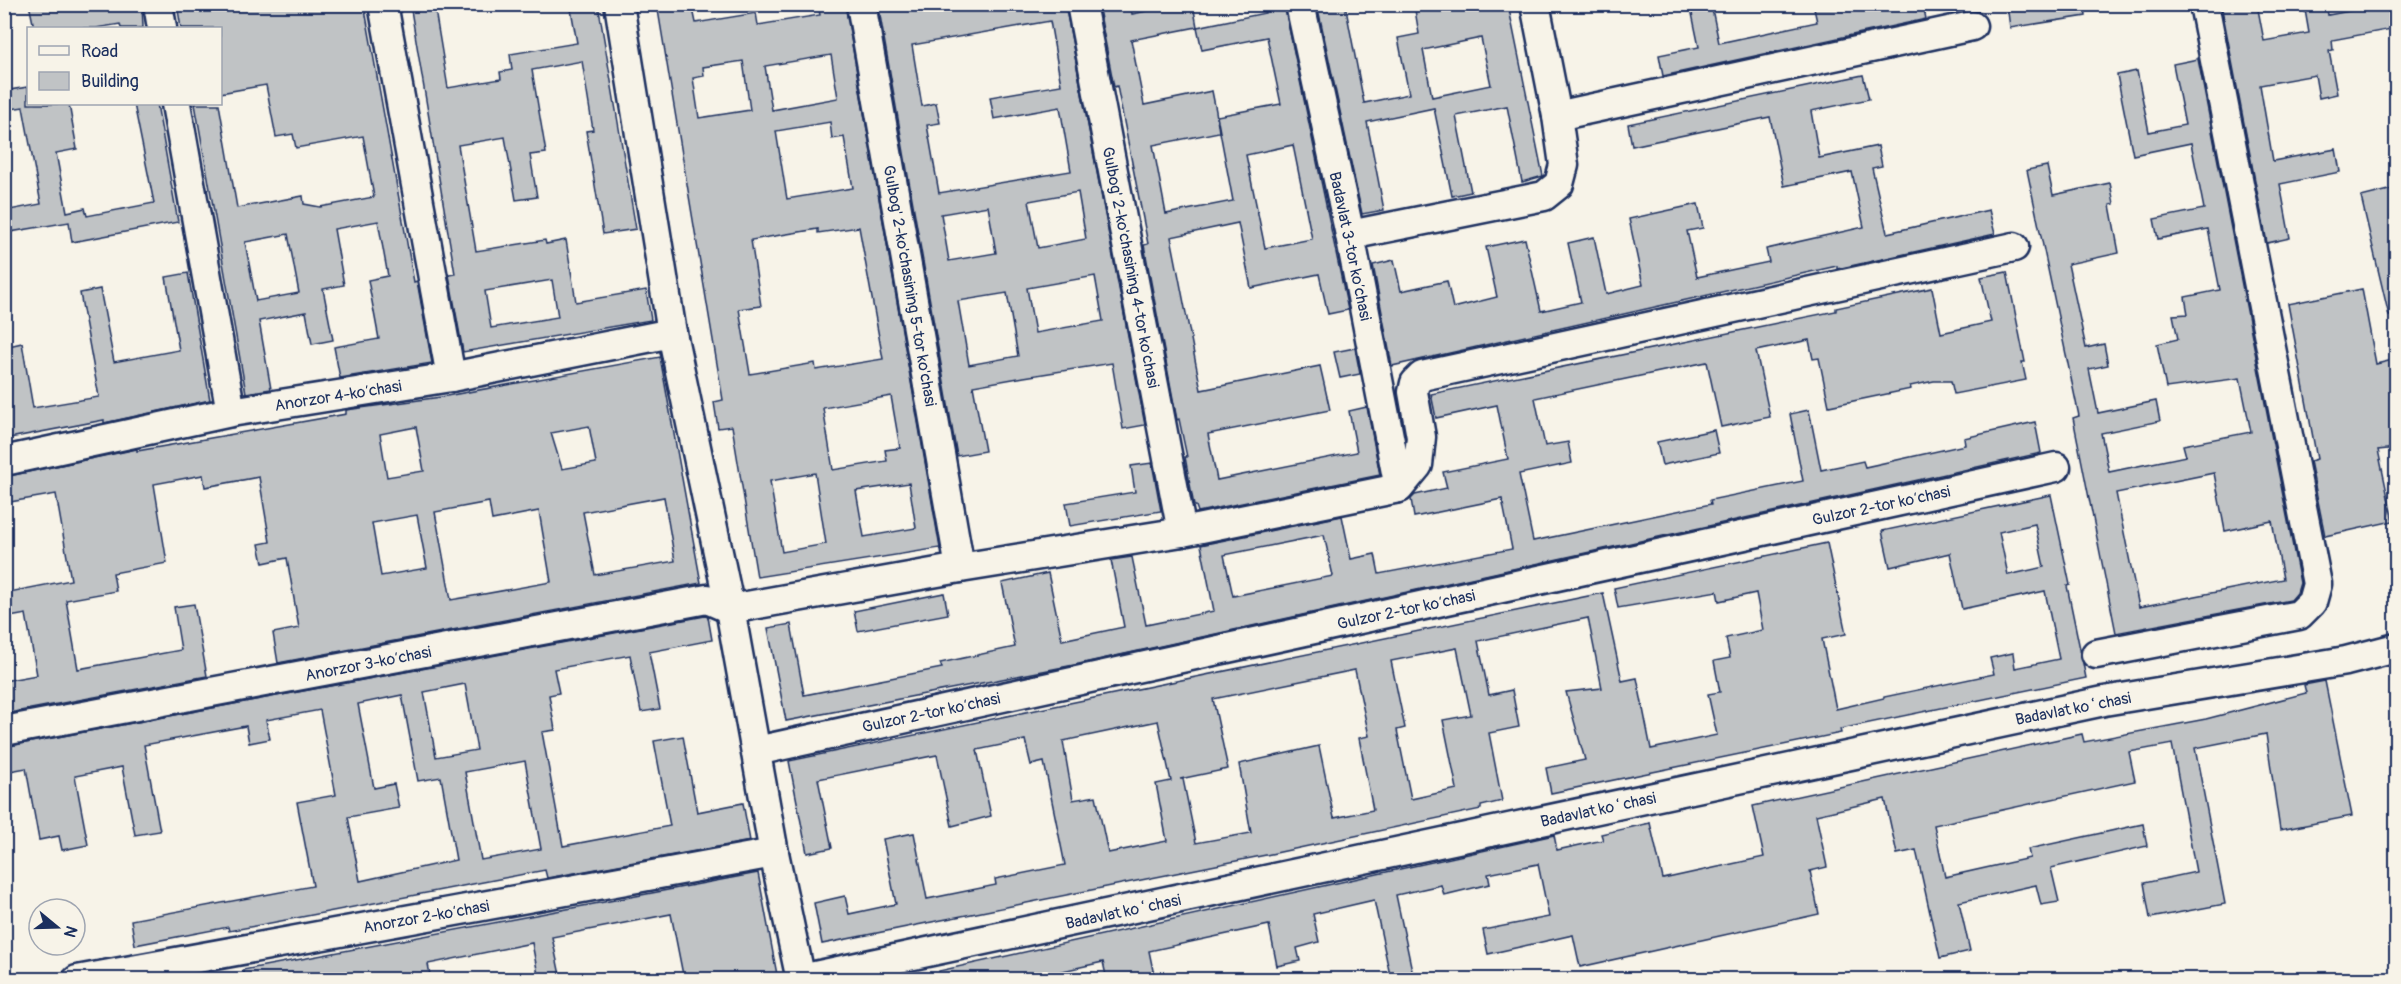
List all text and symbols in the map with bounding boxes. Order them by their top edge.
legend [27,27,222,105]
text: Road [81,40,118,63]
text: Building [81,70,139,93]
street label: Gulbog' 2-ko'chasining 4-tor ko'chasi [1098,145,1163,390]
street label: Gulbog' 2-ko'chasining 5-tor ko'chasi [878,164,940,408]
street label: Badavlat 3-tor koʼchasi [1324,170,1376,323]
street label: Аnorzor 4-koʼchasi [273,376,403,416]
street label: Gulzor 2-tor koʼchasi [1810,482,1952,530]
street label: Gulzor 2-tor koʼchasi [1335,586,1477,634]
street label: Аnorzor 3-koʼchasi [303,642,433,686]
street label: Badavlat koʻchasi [2014,688,2133,730]
street label: Gulzor 2-tor koʼchasi [860,689,1002,737]
street label: Badavlat koʻchasi [1539,788,1658,832]
street label: Badavlat koʻchasi [1064,890,1183,934]
street label: Аnorzor 2-koʼchasi [361,896,491,938]
north arrow [27,897,87,957]
text: N [59,923,81,940]

